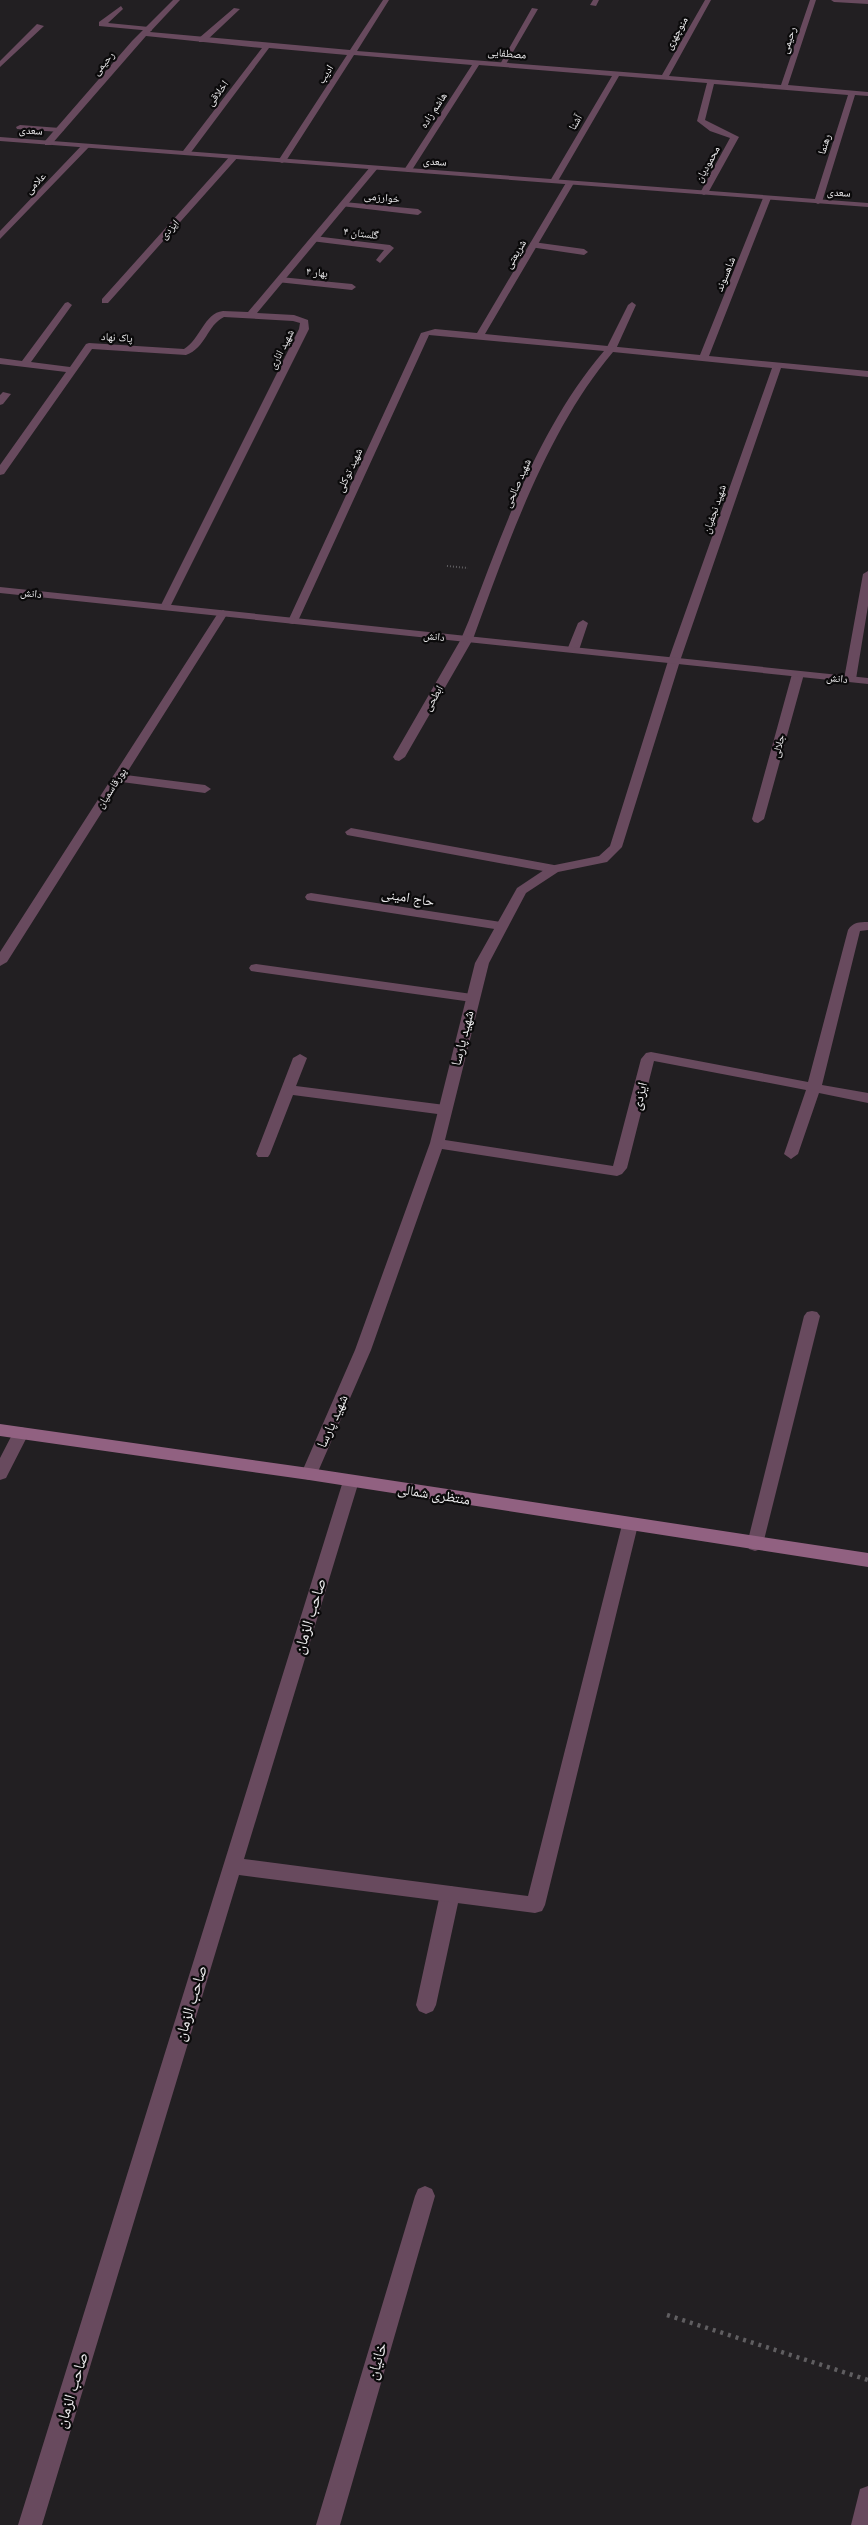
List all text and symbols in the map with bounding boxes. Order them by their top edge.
street label: منوچهری [662,14,691,52]
street label: رحیمی [778,25,799,55]
street label: مصطفایی [487,45,527,62]
street label: رحیمی [90,49,117,78]
street label: ادیب [315,62,336,86]
street label: اخلاقی [204,78,231,109]
street label: هاشم زاده [417,90,451,131]
street label: آشنا [566,112,585,132]
street label: سعدی [19,123,43,138]
street label: رهنما [815,133,834,156]
street label: محمودیان [692,144,723,185]
street label: سعدی [423,154,447,169]
street label: علامی [22,170,49,197]
street label: سعدی [827,185,851,200]
street label: خوارزمی [363,189,400,206]
street label: ایزدی [157,217,182,242]
street label: گلستان ۴ [343,225,380,242]
street label: شریعتی [502,237,529,271]
street label: شاهسوند [713,255,738,293]
street label: بهار ۴ [305,265,329,280]
street label: شهید اناری [266,327,297,371]
street label: پاک نهاد [101,330,134,345]
street label: شهید توکلی [334,446,365,494]
street label: شهید صالحی [501,457,534,510]
street label: شهید نجفیان [700,483,729,535]
street label: دانش [20,586,43,601]
street label: دانش [423,629,446,644]
street label: دانش [826,671,849,686]
street label: ابطحی [421,683,446,713]
street label: جلالی [769,733,788,759]
street label: پورقاسمیان [94,765,129,811]
street label: حاج امینی [380,885,436,911]
street label: شهید پارسا [447,1009,478,1068]
street label: ایزدی [628,1080,651,1112]
street label: شهید پارسا [313,1392,352,1450]
street label: منتظری شمالی [396,1480,471,1509]
street label: صاحب الزمان [289,1576,331,1657]
street label: صاحب الزمان [170,1963,212,2044]
street label: خانیان [362,2340,392,2382]
street label: صاحب الزمان [51,2350,93,2431]

